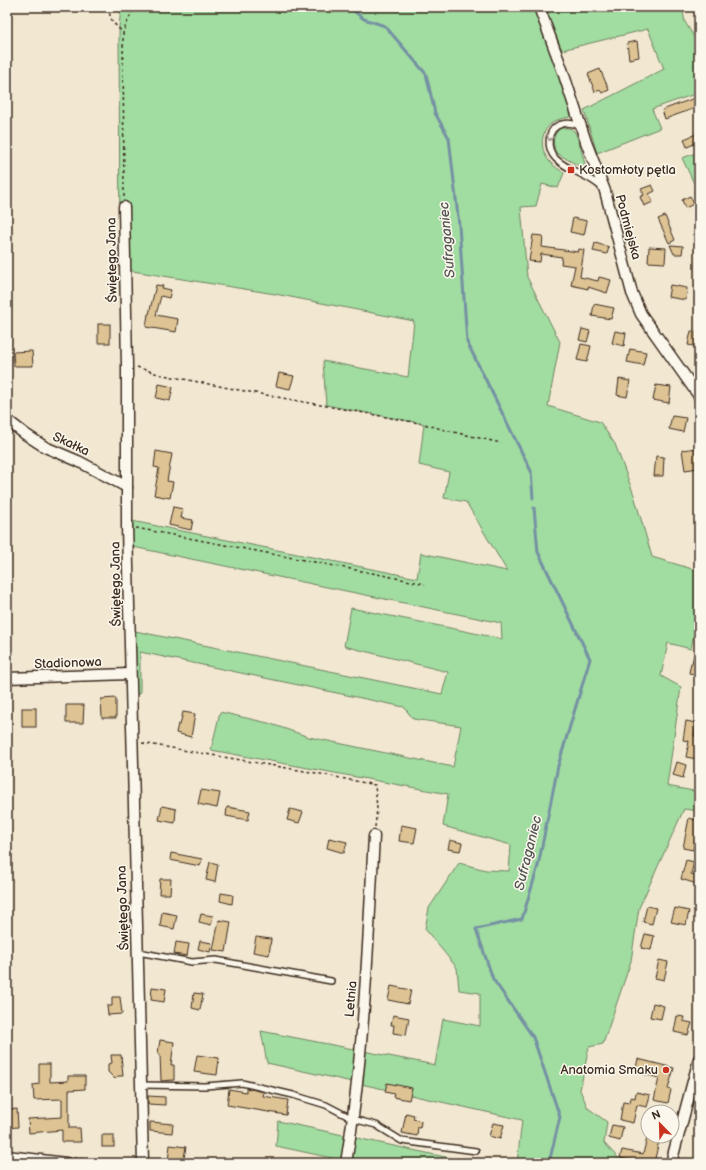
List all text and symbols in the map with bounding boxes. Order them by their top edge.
one-way arrow [547,135,555,141]
place label: Kostomłoty pętla [579,162,676,178]
marker: Kostomłoty pętla [566,165,576,175]
street label: Podmiejska [612,193,644,261]
water label: Sufraganiec [435,201,459,279]
street label: Świętego Jana [102,217,121,303]
street label: Skałka [50,429,92,459]
street label: Świętego Jana [106,541,125,627]
street label: Stadionowa [34,654,102,672]
water label: Sufraganiec [511,813,546,892]
street label: Świętego Jana [113,865,132,951]
street label: Letnia [341,980,361,1018]
place label: Anatomia Smaku [560,1062,658,1078]
marker: Anatomia Smaku [661,1065,671,1075]
north arrow [640,1104,680,1144]
text: N [650,1108,663,1123]

